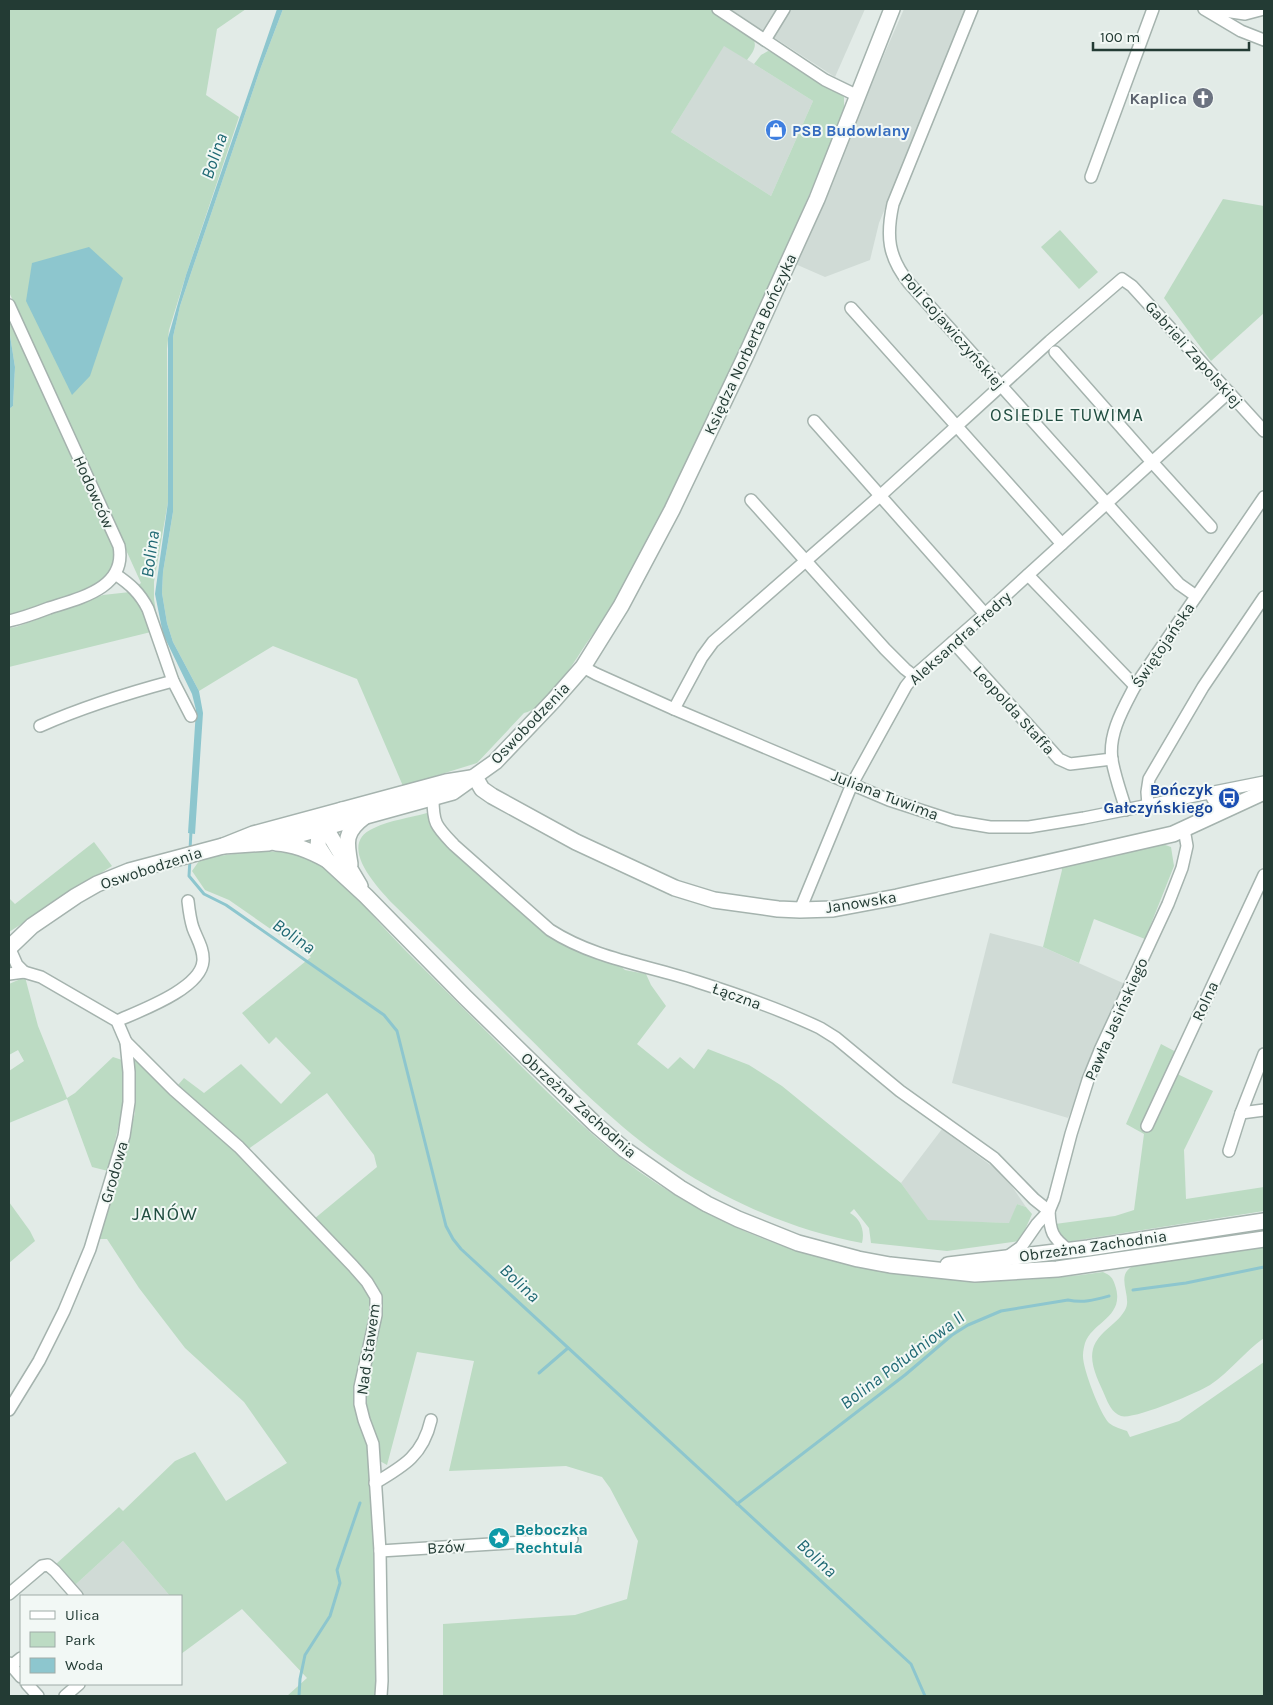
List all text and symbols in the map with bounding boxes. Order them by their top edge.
scale bar [1093,20,1249,52]
text: 100 m [1100,28,1140,46]
church icon: Kaplica [1191,86,1215,110]
place label: Kaplica [1129,89,1187,108]
shop icon: PSB Budowlany [764,118,788,142]
place label: PSB Budowlany [792,121,910,140]
water label: Bolina [196,130,232,182]
street label: Księdza Norberta Bończyka [700,250,800,438]
street label: Poli Gojawiczyńskiej [897,269,1009,393]
street label: Gabrieli Zapolskiej [1141,297,1247,411]
district label: OSIEDLE TUWIMA [990,404,1144,426]
street label: Hodowców [69,453,119,532]
water label: Bolina [136,529,164,579]
street label: Aleksandra Fredry [905,587,1015,689]
street label: Świętojańska [1128,599,1198,691]
street label: Leopolda Staffa [969,662,1059,758]
street label: Oswobodzenia [486,678,574,768]
street label: Juliana Tuwima [829,766,941,824]
place label: Bończyk Gałczyńskiego [1104,780,1214,817]
bus stop icon: Bończyk Gałczyńskiego [1217,786,1241,810]
street label: Oswobodzenia [98,843,204,893]
street label: Janowska [824,887,898,917]
water label: Bolina [268,913,320,959]
street label: Pawła Jasińskiego [1080,955,1152,1083]
street label: Łączna [710,978,764,1014]
street label: Rolna [1188,978,1222,1024]
street label: Obrzeżna Zachodnia [517,1048,641,1162]
street label: Grodowa [96,1139,132,1205]
district label: JANÓW [132,1202,198,1225]
street label: Obrzeżna Zachodnia [1018,1226,1168,1266]
water label: Bolina [495,1259,545,1307]
street label: Nad Stawem [352,1302,384,1396]
water label: Bolina Południowa II [835,1306,969,1414]
place label: Beboczka Rechtula [515,1520,588,1557]
place icon: Beboczka Rechtula [487,1526,511,1550]
water label: Bolina [792,1534,842,1582]
street label: Bzów [426,1536,466,1558]
legend [20,1595,182,1685]
text: Ulica [65,1606,99,1624]
text: Park [65,1631,95,1649]
text: Woda [65,1656,103,1674]

